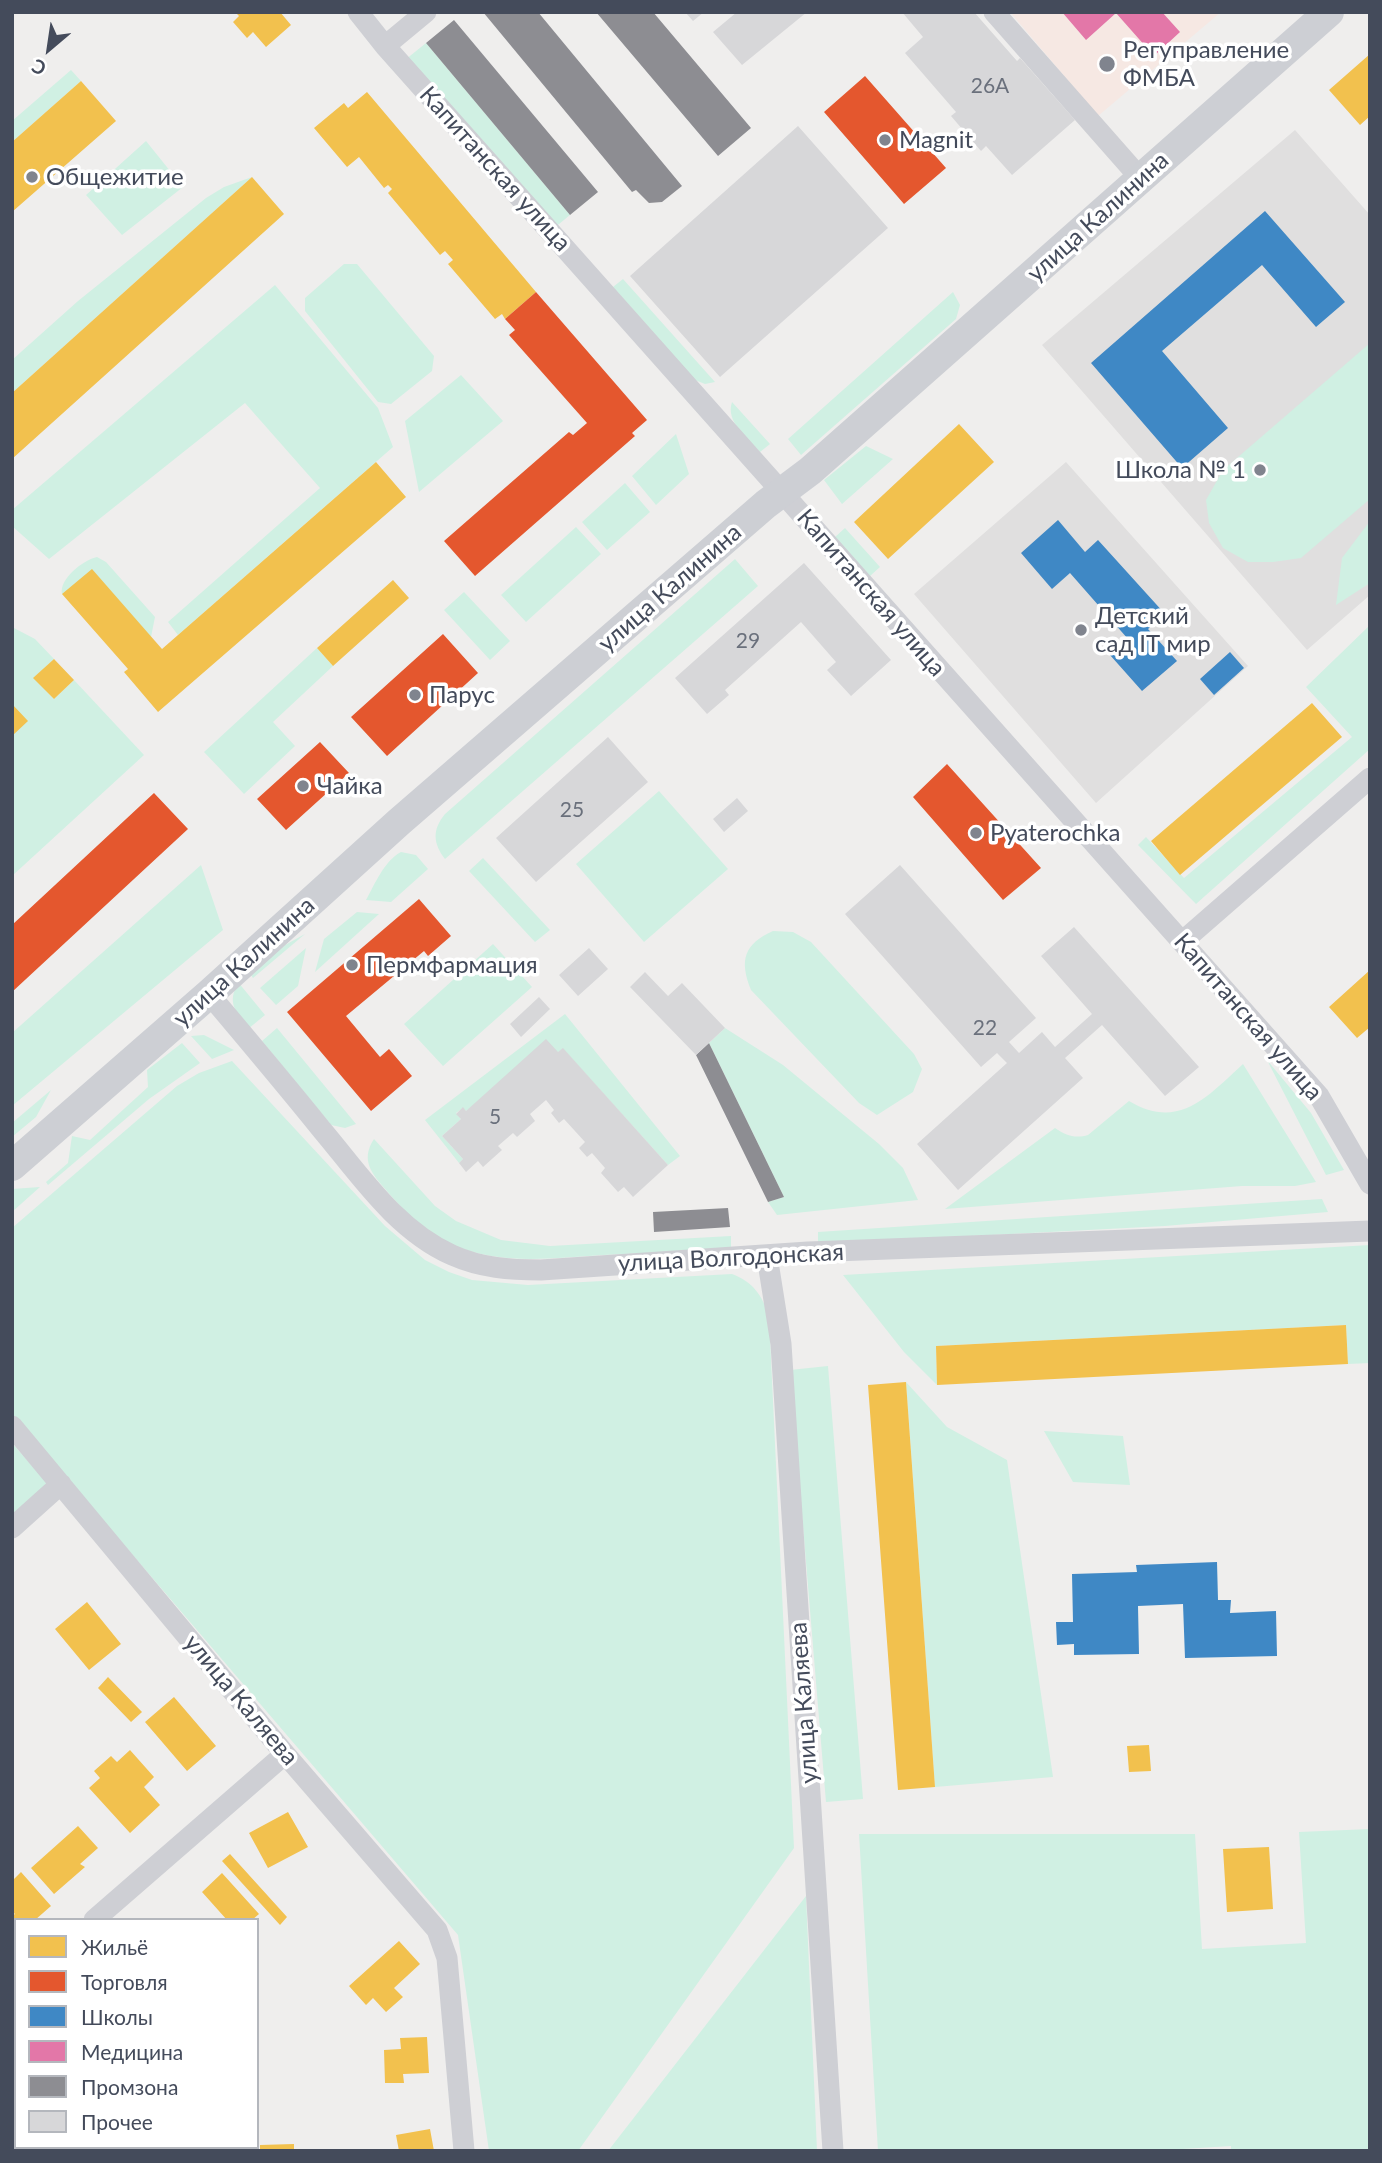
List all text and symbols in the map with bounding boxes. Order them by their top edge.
north arrow [14,14,84,84]
place label: Регуправление ФМБА [1123,36,1289,92]
marker: Регуправление ФМБА [1097,54,1117,74]
text: С [28,55,50,81]
house number: 26А [971,73,1009,99]
street label: Капитанская улица [413,81,577,257]
place label: Magnit [899,126,973,154]
marker: Magnit [877,132,893,148]
street label: улица Калинина [1021,146,1175,288]
place label: Общежитие [46,163,184,191]
marker: Общежитие [24,169,40,185]
place label: Школа № 1 [1115,456,1246,484]
marker: Школа № 1 [1252,462,1268,478]
street label: Капитанская улица [791,504,951,682]
street label: улица Калинина [593,518,747,658]
place label: Детский сад IT мир [1095,602,1211,658]
marker: Детский сад IT мир [1073,622,1089,638]
house number: 29 [736,628,760,654]
place label: Парус [429,681,495,709]
marker: Парус [407,687,423,703]
place label: Чайка [317,772,383,800]
marker: Чайка [295,778,311,794]
house number: 25 [560,797,584,823]
place label: Pyaterochka [990,819,1120,847]
marker: Pyaterochka [968,825,984,841]
street label: улица Калинина [167,891,321,1033]
street label: Капитанская улица [1168,928,1328,1106]
place label: Пермфармация [366,951,538,979]
marker: Пермфармация [344,957,360,973]
house number: 22 [973,1015,997,1041]
house number: 5 [489,1104,501,1130]
street label: улица Волгодонская [617,1238,845,1278]
street label: улица Каляева [784,1621,824,1785]
street label: улица Каляева [178,1629,304,1771]
legend [14,1918,259,2149]
text: Жильё [81,1934,148,1959]
text: Торговля [81,1969,168,1994]
text: Школы [81,2004,153,2029]
text: Медицина [81,2039,183,2064]
text: Промзона [81,2074,178,2099]
text: Прочее [81,2109,153,2134]

